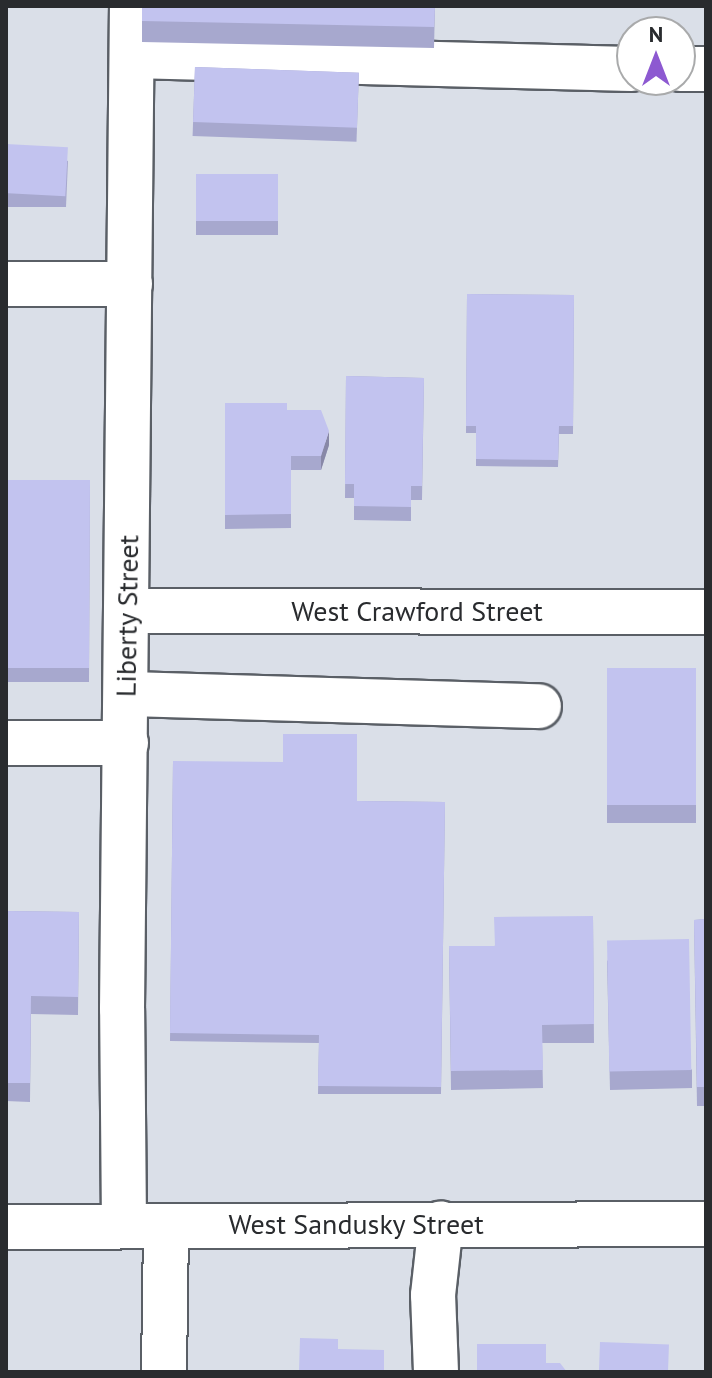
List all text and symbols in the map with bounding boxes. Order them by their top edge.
north arrow [616,16,696,96]
text: N [649,20,663,48]
street label: Liberty Street [109,534,145,698]
street label: West Crawford Street [291,594,543,628]
street label: West Sandusky Street [228,1207,484,1241]

